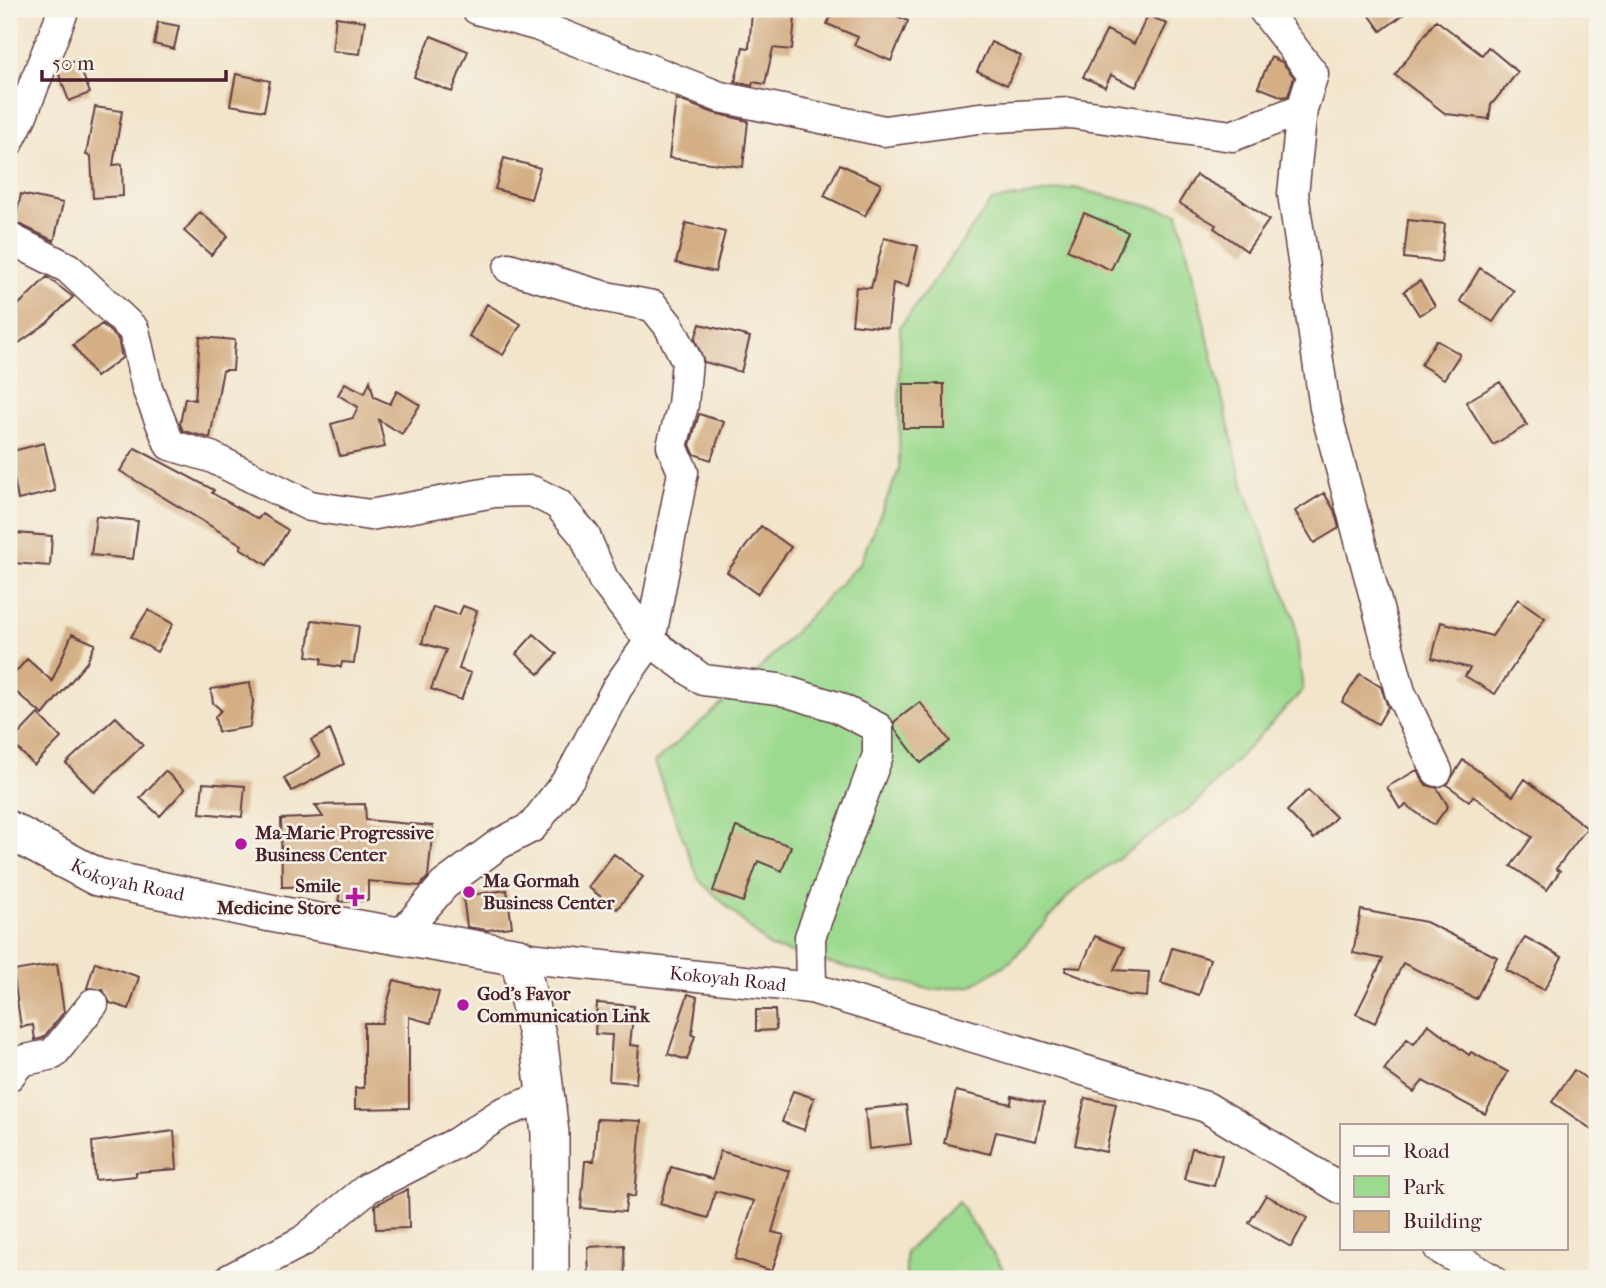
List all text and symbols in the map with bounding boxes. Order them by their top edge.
scale bar [42,38,226,82]
text: 50 m [52,51,95,75]
place label: Ma-Marie Progressive Business Center [254,822,434,866]
marker: Ma-Marie Progressive Business Center [233,836,249,852]
street label: Kokoyah Road [67,854,187,906]
place label: Ma Gormah Business Center [482,870,615,914]
place label: Smile Medicine Store [216,875,342,919]
marker: Ma Gormah Business Center [461,884,477,900]
marker: Smile Medicine Store [347,889,363,905]
street label: Kokoyah Road [668,962,788,996]
place label: God's Favor Communication Link [477,983,651,1027]
marker: God's Favor Communication Link [455,997,471,1013]
legend [1340,1124,1568,1250]
text: Road [1403,1139,1450,1163]
text: Park [1403,1175,1445,1199]
text: Building [1403,1209,1482,1233]

